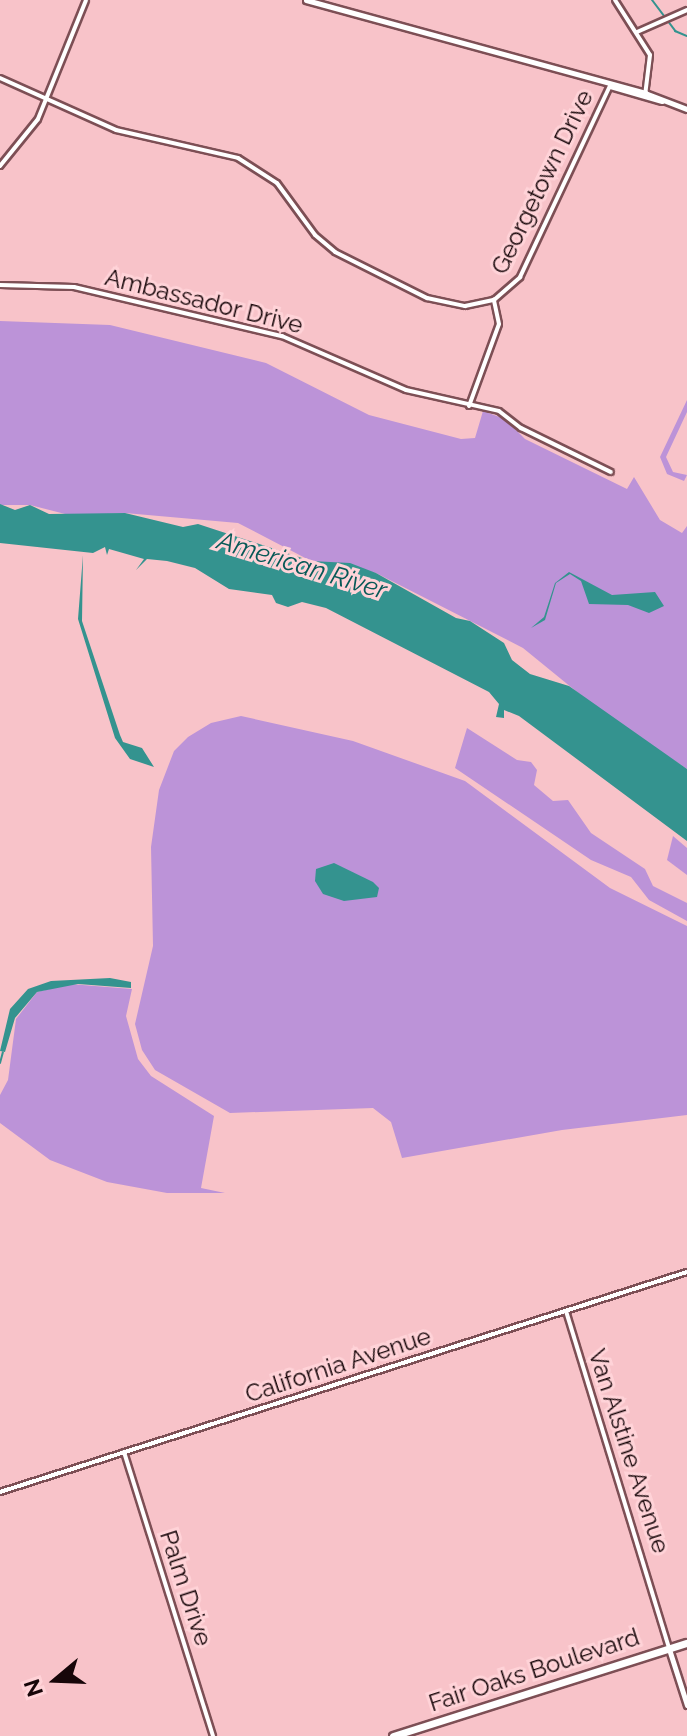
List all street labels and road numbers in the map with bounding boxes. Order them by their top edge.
street label: Georgetown Drive [485,85,599,279]
street label: Ambassador Drive [102,262,306,340]
street label: California Avenue [241,1321,435,1409]
street label: Van Alstine Avenue [582,1345,676,1557]
street label: Palm Drive [154,1527,218,1649]
street label: Fair Oaks Boulevard [425,1622,643,1718]

